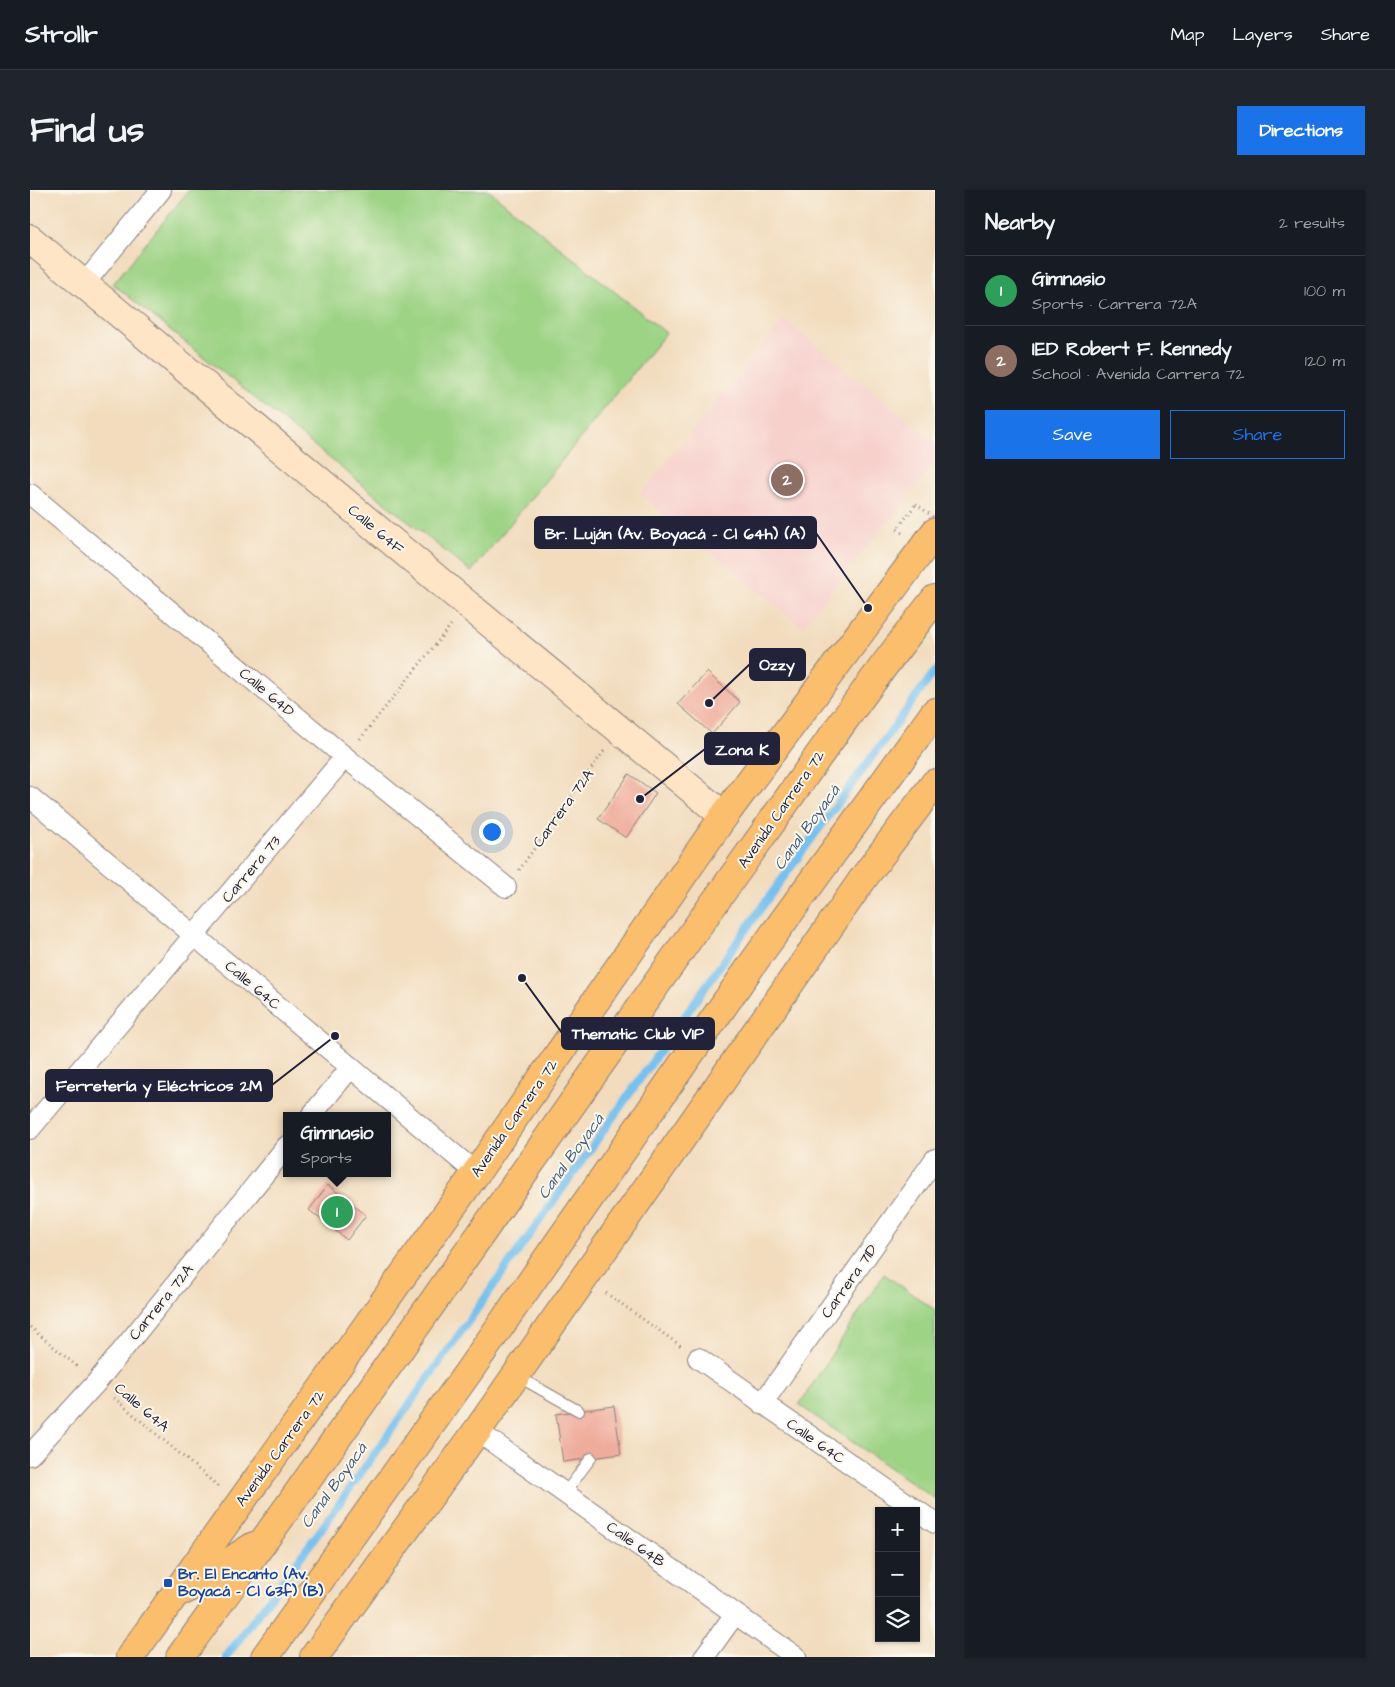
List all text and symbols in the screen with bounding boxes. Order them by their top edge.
text: Strollr [25,18,98,52]
text: Map [1170,22,1204,47]
text: Layers [1232,22,1293,47]
text: Share [1321,22,1370,47]
text: Find us [30,106,144,155]
button: Directions [1237,106,1365,155]
text: Nearby [985,208,1055,237]
text: 2 results [1279,212,1345,234]
text: Gimnasio [1032,266,1105,293]
text: 1 [1000,280,1002,302]
text: 100 m [1304,280,1345,302]
text: Sports · Carrera 72A [1032,293,1197,315]
text: IED Robert F. Kennedy [1032,336,1232,363]
text: 2 [996,350,1006,372]
text: 120 m [1305,350,1345,372]
text: School · Avenida Carrera 72 [1032,363,1244,385]
button: Save [985,410,1160,459]
button: Share [1170,410,1345,459]
pin: 2 [771,461,803,499]
street label: Calle 64F [343,500,409,559]
callout: Br. Luján (Av. Boyacá - Cl 64h) (A) [535,517,816,548]
text: Br. Luján (Av. Boyacá - Cl 64h) (A) [545,523,806,546]
callout: Ozzy [750,649,805,680]
text: Ozzy [759,654,795,677]
street label: Calle 64D [234,663,299,722]
callout: Zona K [705,733,779,764]
text: Zona K [715,739,769,761]
street label: Avenida Carrera 72 [733,746,830,872]
street label: Carrera 72A [528,764,599,852]
water label: Canal Boyacá [768,780,846,875]
your location [479,819,505,845]
street label: Carrera 73 [217,831,286,907]
street label: Calle 64C [220,956,286,1015]
callout: Thematic Club VIP [562,1018,714,1049]
text: Thematic Club VIP [571,1023,705,1045]
street label: Avenida Carrera 72 [466,1055,563,1181]
callout: Ferretería y Eléctricos 2M [46,1070,272,1101]
text: Ferretería y Eléctricos 2M [56,1075,262,1098]
water label: Canal Boyacá [532,1109,610,1204]
popup [283,1112,391,1177]
text: Gimnasio [300,1120,374,1147]
text: Sports [300,1147,352,1169]
pin: 1 [321,1193,353,1231]
street label: Carrera 71D [816,1240,883,1322]
street label: Carrera 72A [124,1260,199,1345]
street label: Calle 64A [110,1378,174,1437]
street label: Avenida Carrera 72 [231,1385,330,1511]
street label: Calle 64C [782,1413,850,1470]
water label: Canal Boyacá [295,1438,373,1533]
map controls [875,1507,920,1642]
button: + [875,1507,920,1552]
street label: Calle 64B [602,1516,670,1573]
button: − [875,1552,920,1597]
place label: Br. El Encanto (Av. Boyacá - Cl 63f) (B) [178,1564,324,1603]
marker: Br. El Encanto (Av. Boyacá - Cl 63f) (B) [162,1577,174,1589]
button: layers [875,1597,920,1642]

